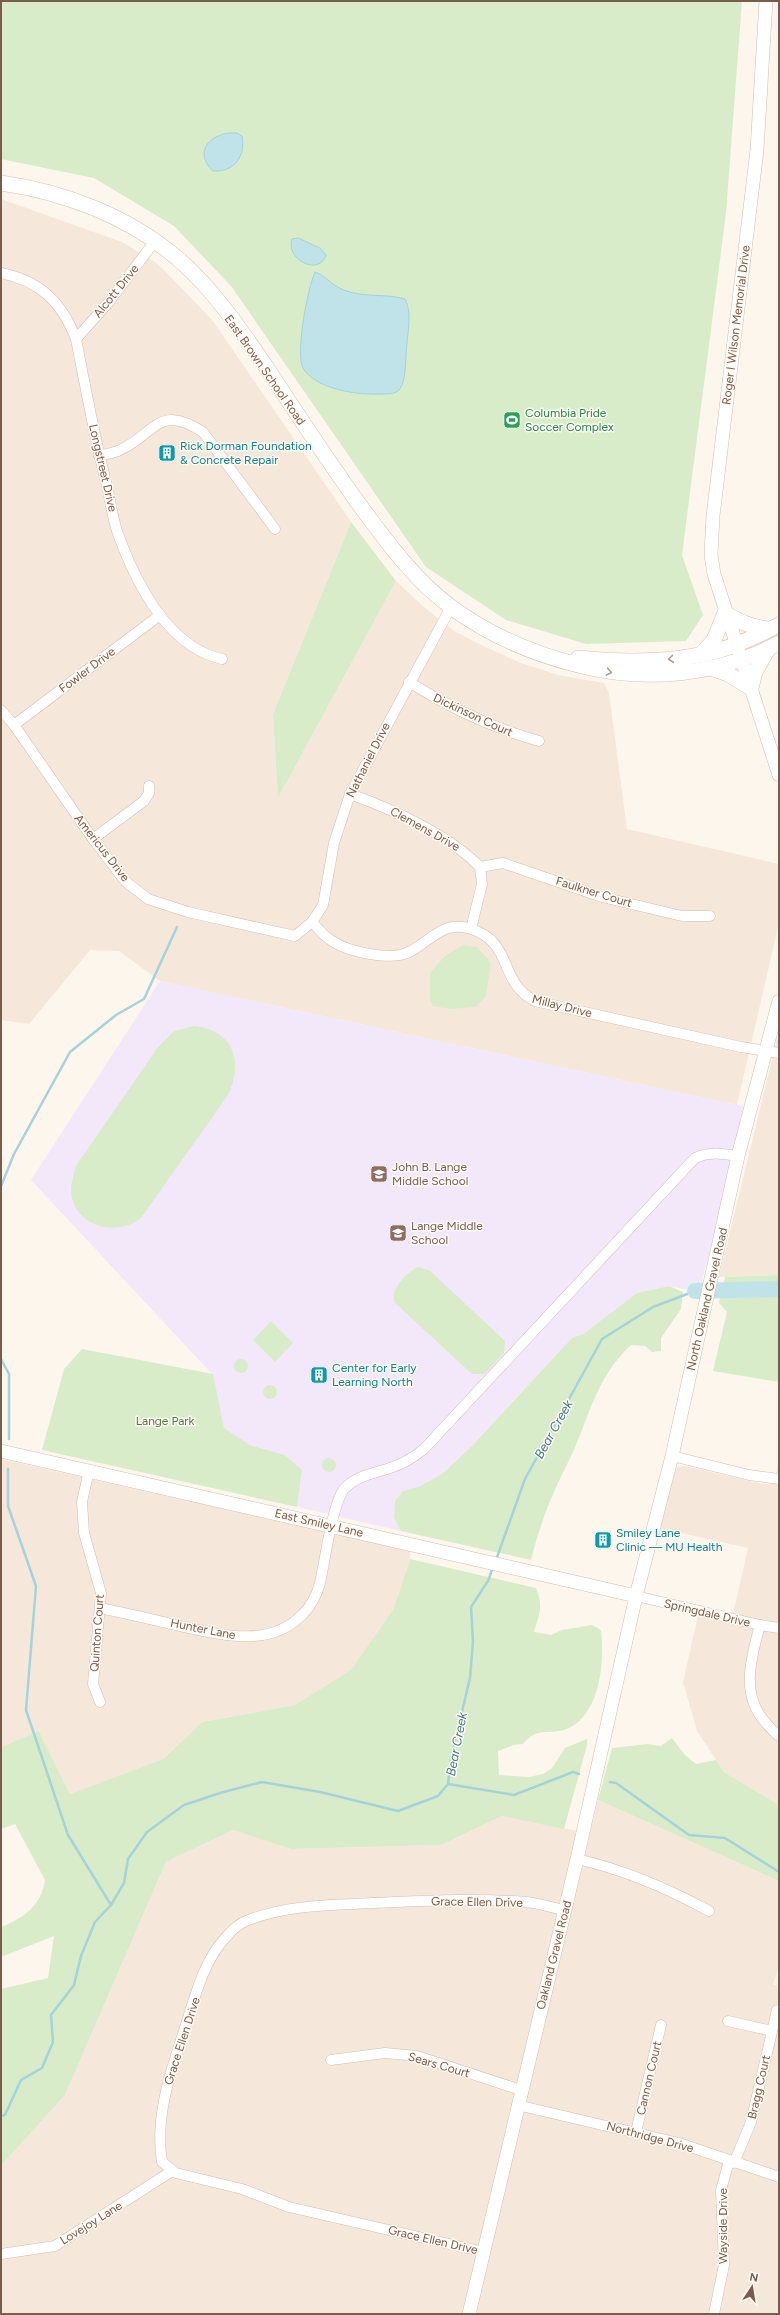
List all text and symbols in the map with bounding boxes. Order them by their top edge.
street label: Roger I Wilson Memorial Drive [719,244,753,406]
street label: Alcott Drive [90,261,142,320]
street label: East Brown School Road [222,312,308,428]
place label: Columbia Pride Soccer Complex [525,406,614,434]
sports icon: Columbia Pride Soccer Complex [502,410,522,430]
street label: Longstreet Drive [86,423,120,514]
place label: Rick Dorman Foundation & Concrete Repair [180,439,312,467]
building icon: Rick Dorman Foundation & Concrete Repair [157,443,177,463]
street label: Fowler Drive [56,644,118,696]
one-way arrow [668,654,674,663]
one-way arrow [606,667,612,676]
street label: Dickinson Court [431,690,515,740]
street label: Nathaniel Drive [343,720,393,800]
street label: Clemens Drive [388,804,463,854]
street label: Americus Drive [71,812,133,885]
street label: Faulkner Court [554,874,634,910]
street label: Millay Drive [531,992,594,1020]
place label: John B. Lange Middle School [392,1160,468,1188]
school or university icon: John B. Lange Middle School [369,1164,389,1184]
place label: Lange Middle School [411,1219,483,1247]
school or university icon: Lange Middle School [388,1223,408,1243]
street label: North Oakland Gravel Road [684,1226,730,1372]
place label: Center for Early Learning North [332,1361,417,1389]
building icon: Center for Early Learning North [309,1365,329,1385]
water label: Bear Creek [531,1397,576,1461]
park label: Lange Park [136,1414,194,1428]
street label: East Smiley Lane [273,1506,365,1540]
place label: Smiley Lane Clinic — MU Health [616,1526,723,1554]
building icon: Smiley Lane Clinic — MU Health [593,1530,613,1550]
street label: Quinton Court [87,1593,107,1672]
street label: Springdale Drive [662,1596,752,1630]
street label: Hunter Lane [169,1616,237,1642]
water label: Bear Creek [443,1710,470,1777]
street label: Grace Ellen Drive [431,1894,523,1910]
street label: Oakland Gravel Road [534,1899,574,2011]
street label: Grace Ellen Drive [161,1995,203,2087]
street label: Cannon Court [634,2039,664,2116]
street label: Sears Court [407,2050,472,2081]
street label: Bragg Court [745,2053,773,2120]
street label: Northridge Drive [605,2119,696,2155]
street label: Wayside Drive [716,2188,730,2264]
street label: Lovejoy Lane [57,2198,125,2248]
street label: Grace Ellen Drive [387,2223,480,2257]
north arrow [732,2267,772,2307]
text: N [748,2270,759,2285]

